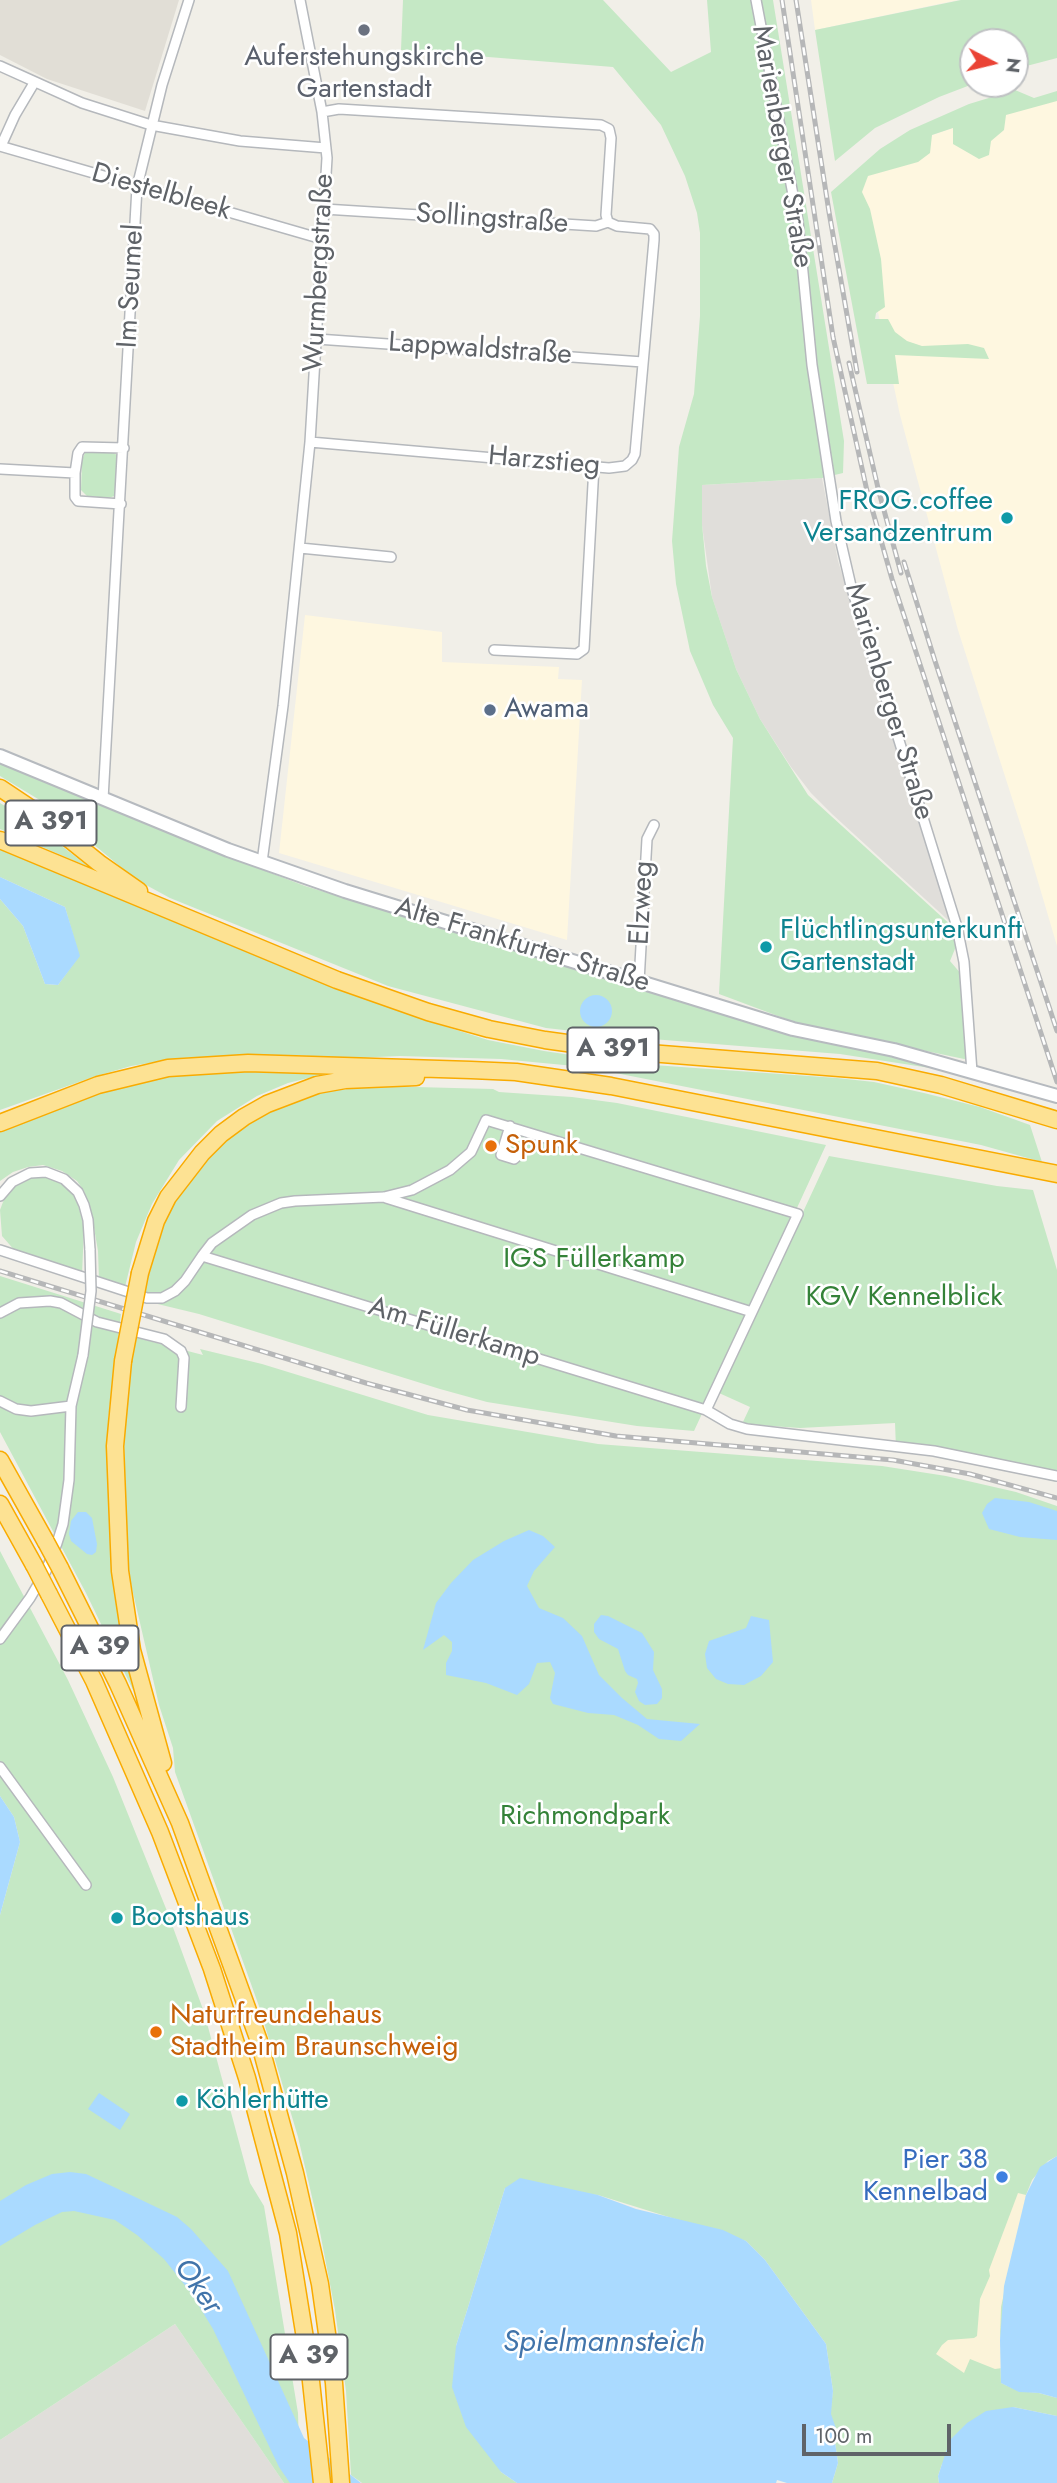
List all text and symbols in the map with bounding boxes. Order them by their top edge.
marker: Auferstehungskirche Gartenstadt [356,22,372,38]
street label: Marienberger Straße [743,23,819,271]
north arrow [959,28,1029,98]
place label: Auferstehungskirche Gartenstadt [244,41,484,107]
text: N [999,56,1028,75]
street label: Diestelbleek [88,157,234,229]
street label: Wurmbergstraße [298,173,342,373]
street label: Sollingstraße [415,198,569,242]
street label: Im Seumel [112,223,152,349]
street label: Lappwaldstraße [387,327,573,373]
street label: Harzstieg [487,440,601,484]
place label: FROG.coffee Versandzentrum [803,485,993,551]
marker: FROG.coffee Versandzentrum [999,510,1015,526]
street label: Marienberger Straße [836,580,940,824]
place label: Awama [504,693,589,727]
marker: Awama [482,702,498,718]
road number: A 391 [5,800,96,846]
street label: Elzweg [624,860,662,946]
street label: Alte Frankfurter Straße [390,891,654,1001]
place label: Flüchtlingsunterkunft Gartenstadt [780,914,1022,980]
marker: Flüchtlingsunterkunft Gartenstadt [758,939,774,955]
road number: A 391 [568,1028,658,1072]
place label: Spunk [505,1129,578,1163]
marker: Spunk [483,1138,499,1154]
park label: IGS Füllerkamp [503,1243,685,1277]
park label: KGV Kennelblick [805,1281,1003,1315]
street label: Am Füllerkamp [364,1291,544,1375]
road number: A 39 [62,1625,138,1670]
park label: Richmondpark [500,1800,670,1834]
place label: Bootshaus [131,1901,249,1935]
marker: Bootshaus [109,1910,125,1926]
place label: Naturfreundehaus Stadtheim Braunschweig [170,1999,458,2065]
marker: Naturfreundehaus Stadtheim Braunschweig [148,2024,164,2040]
place label: Köhlerhütte [196,2084,329,2118]
marker: Köhlerhütte [174,2093,190,2109]
place label: Pier 38 Kennelbad [863,2144,988,2210]
marker: Pier 38 Kennelbad [994,2169,1010,2185]
water label: Oker [165,2252,229,2322]
water label: Spielmannsteich [503,2326,705,2362]
road number: A 39 [270,2334,348,2380]
scale bar [805,2410,954,2454]
text: 100 m [815,2421,872,2451]

